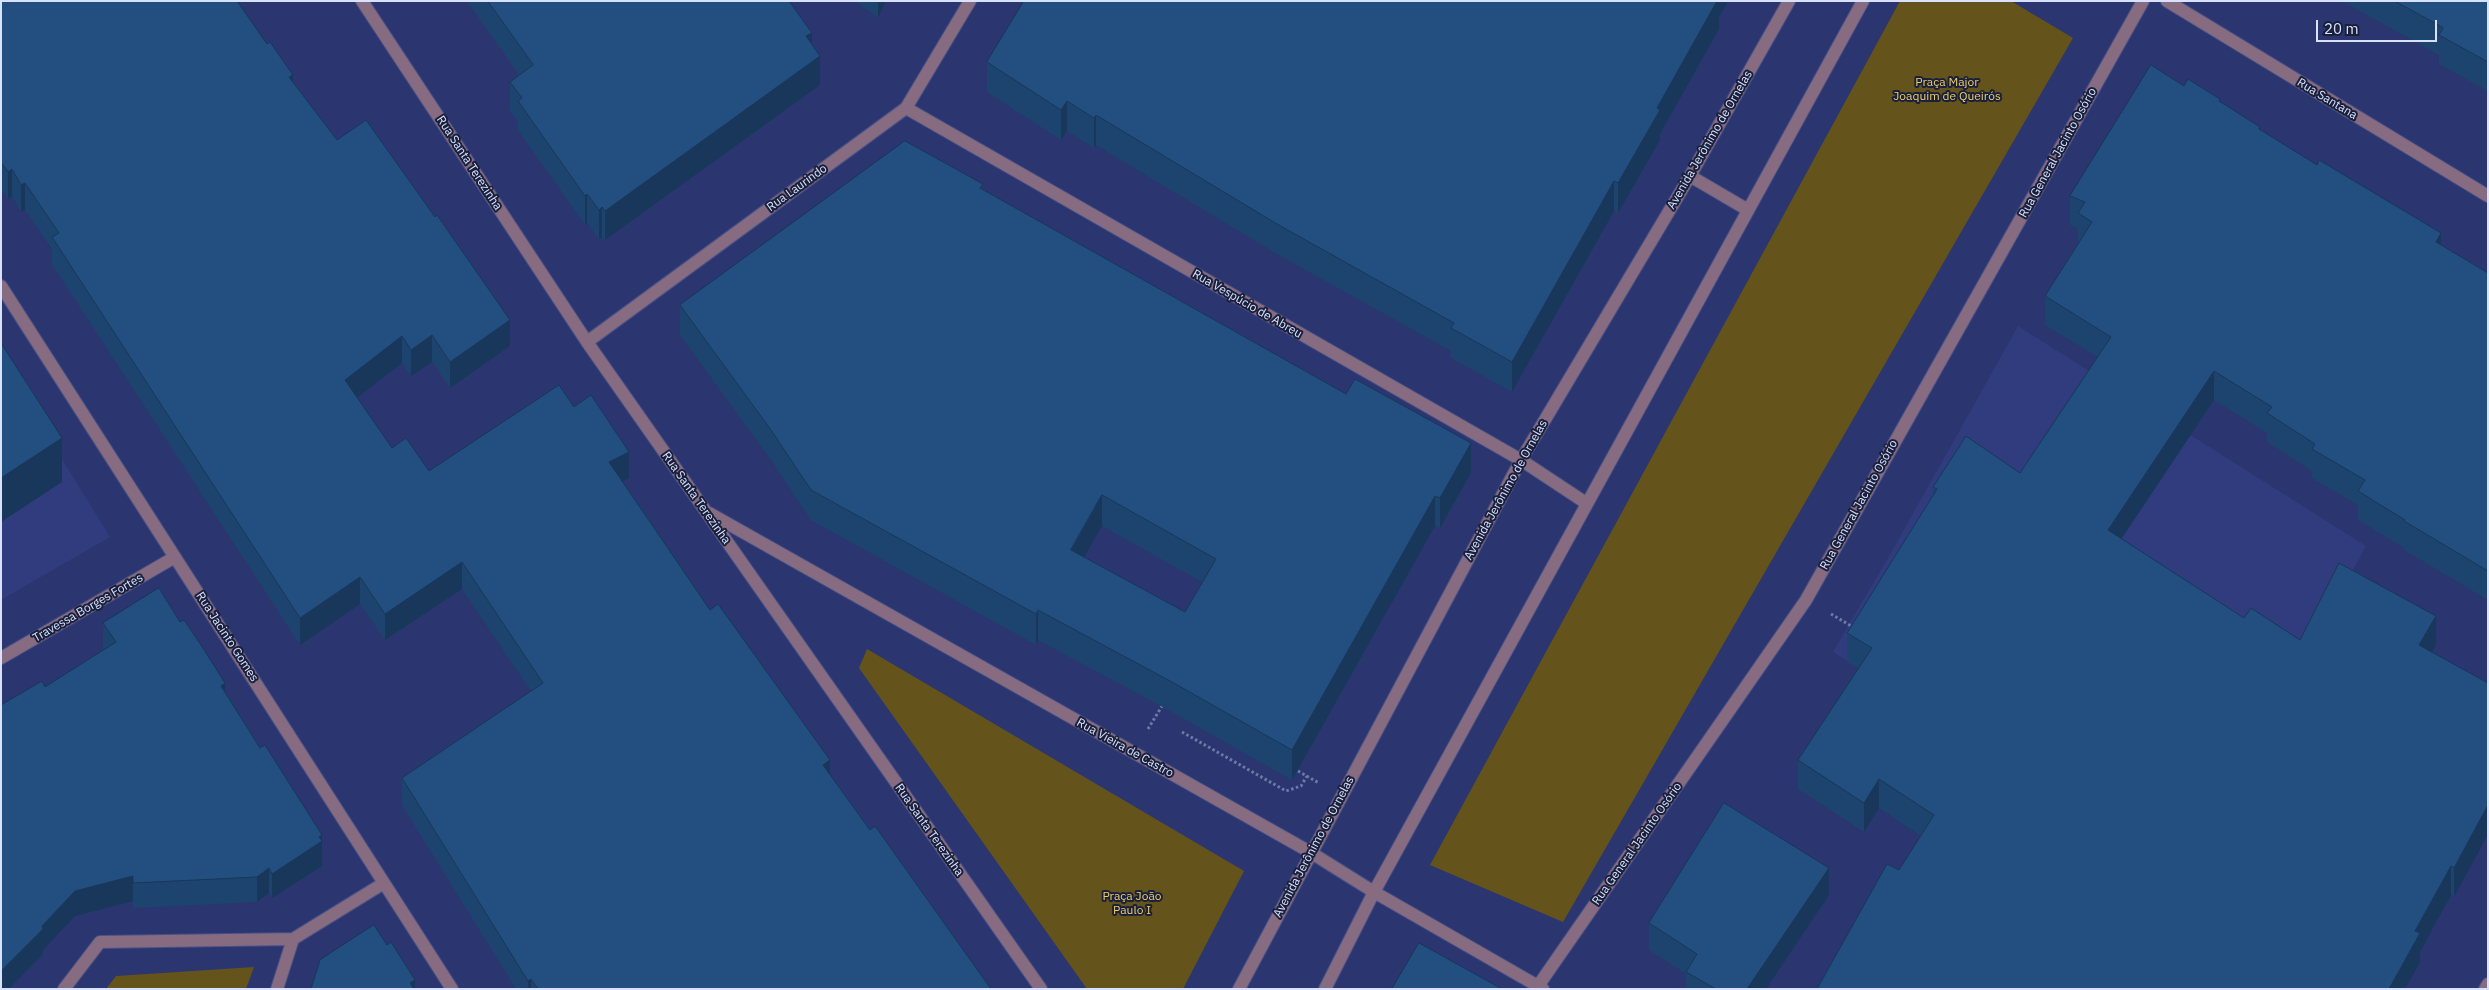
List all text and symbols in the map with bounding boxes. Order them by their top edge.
scale bar [2319,10,2440,42]
text: 20 m [2324,19,2359,38]
street label: Avenida Jerônimo de Ornelas [1664,68,1756,212]
street label: Rua Santana [2294,75,2360,123]
park label: Praça Major Joaquim de Queirós [1893,76,2001,104]
street label: Rua General Jacinto Osório [2016,86,2100,220]
street label: Rua Santa Terezinha [433,113,505,213]
street label: Rua Laurindo [764,161,830,215]
street label: Rua Vespúcio de Abreu [1190,267,1304,341]
street label: Avenida Jerônimo de Ornelas [1461,418,1551,562]
street label: Rua General Jacinto Osório [1817,438,1901,572]
street label: Rua Santa Terezinha [659,449,733,547]
street label: Travessa Borges Fortes [30,571,146,645]
street label: Rua Jacinto Gomes [193,590,261,684]
street label: Rua Vieira de Castro [1074,715,1176,781]
street label: Avenida Jerônimo de Ornelas [1271,774,1357,920]
street label: Rua General Jacinto Osório [1589,780,1685,908]
street label: Rua Santa Terezinha [892,781,966,879]
park label: Praça João Paulo I [1102,890,1162,918]

